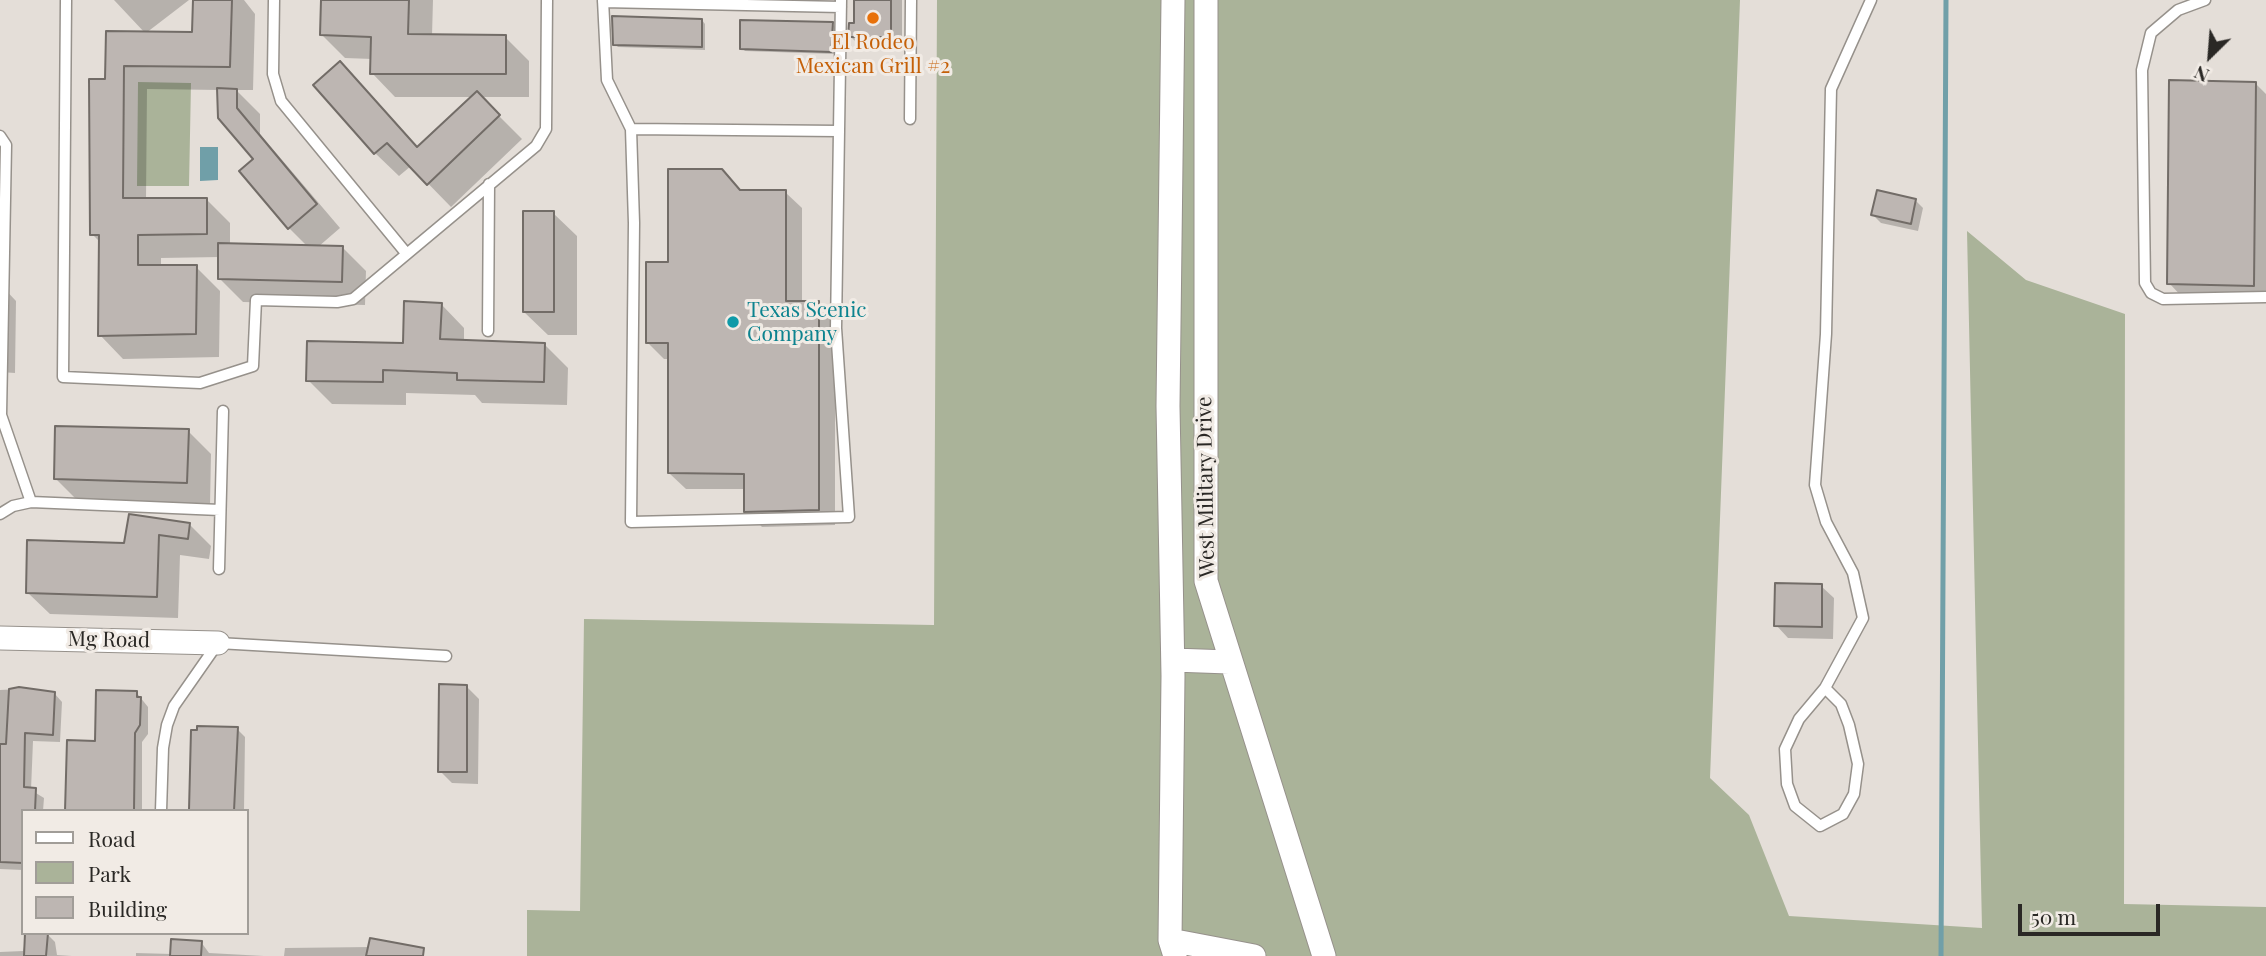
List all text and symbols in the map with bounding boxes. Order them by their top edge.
marker: El Rodeo Mexican Grill #2 [865,10,881,26]
north arrow [2175,21,2245,91]
place label: El Rodeo Mexican Grill #2 [796,29,950,79]
text: N [2189,60,2213,90]
place label: Texas Scenic Company [747,297,867,347]
marker: Texas Scenic Company [725,314,741,330]
street label: West Military Drive [1192,396,1220,578]
street label: Mg Road [68,627,150,653]
legend [21,809,248,935]
text: Road [88,824,136,852]
text: Park [88,859,131,887]
scale bar [2021,890,2163,934]
text: Building [88,894,167,922]
text: 50 m [2031,902,2076,930]

